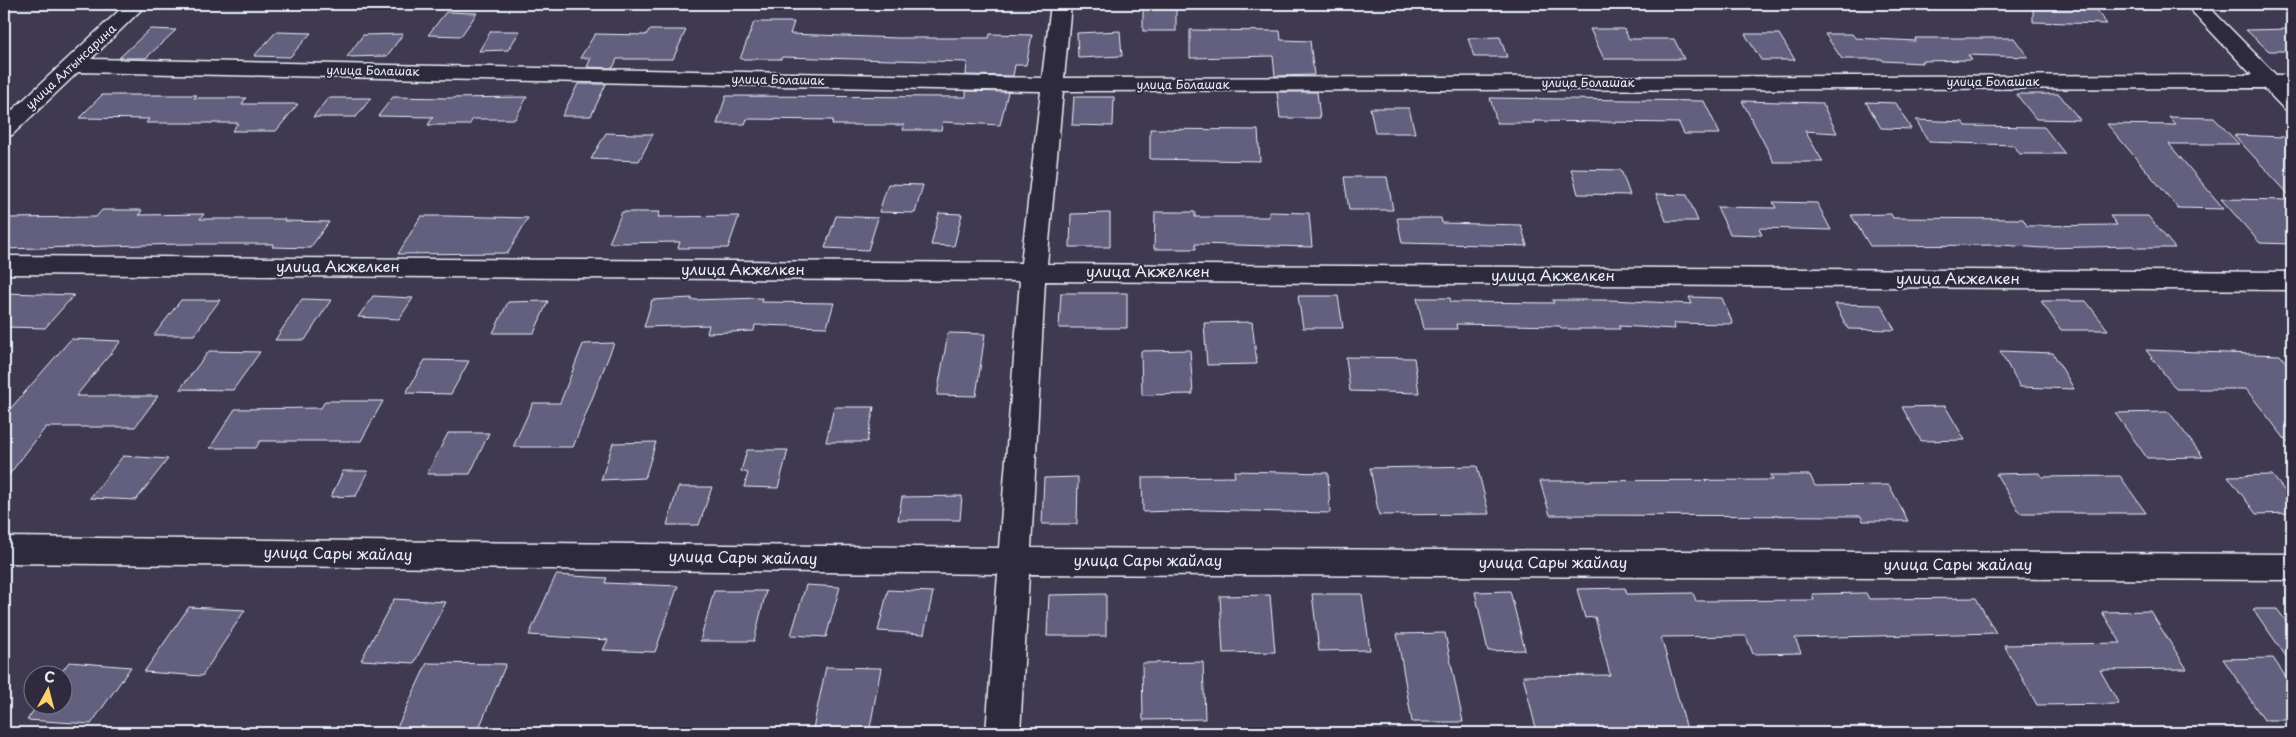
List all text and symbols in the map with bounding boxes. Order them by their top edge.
street label: улица Алтынсарина [21,19,120,113]
street label: улица Болашак [326,60,421,80]
street label: улица Болашак [731,69,826,89]
street label: улица Болашак [1946,72,2040,90]
street label: улица Болашак [1541,73,1635,91]
street label: улица Болашак [1136,75,1230,93]
street label: улица Акжелкен [276,254,400,277]
street label: улица Акжелкен [681,257,805,280]
street label: улица Акжелкен [1086,259,1210,282]
street label: улица Акжелкен [1491,263,1615,286]
street label: улица Акжелкен [1896,266,2020,289]
street label: улица Сары жайлау [263,540,413,565]
street label: улица Сары жайлау [668,544,818,569]
street label: улица Сары жайлау [1074,548,1222,571]
street label: улица Сары жайлау [1479,550,1627,573]
street label: улица Сары жайлау [1884,552,2032,575]
north arrow [22,664,72,714]
text: С [43,666,56,688]

